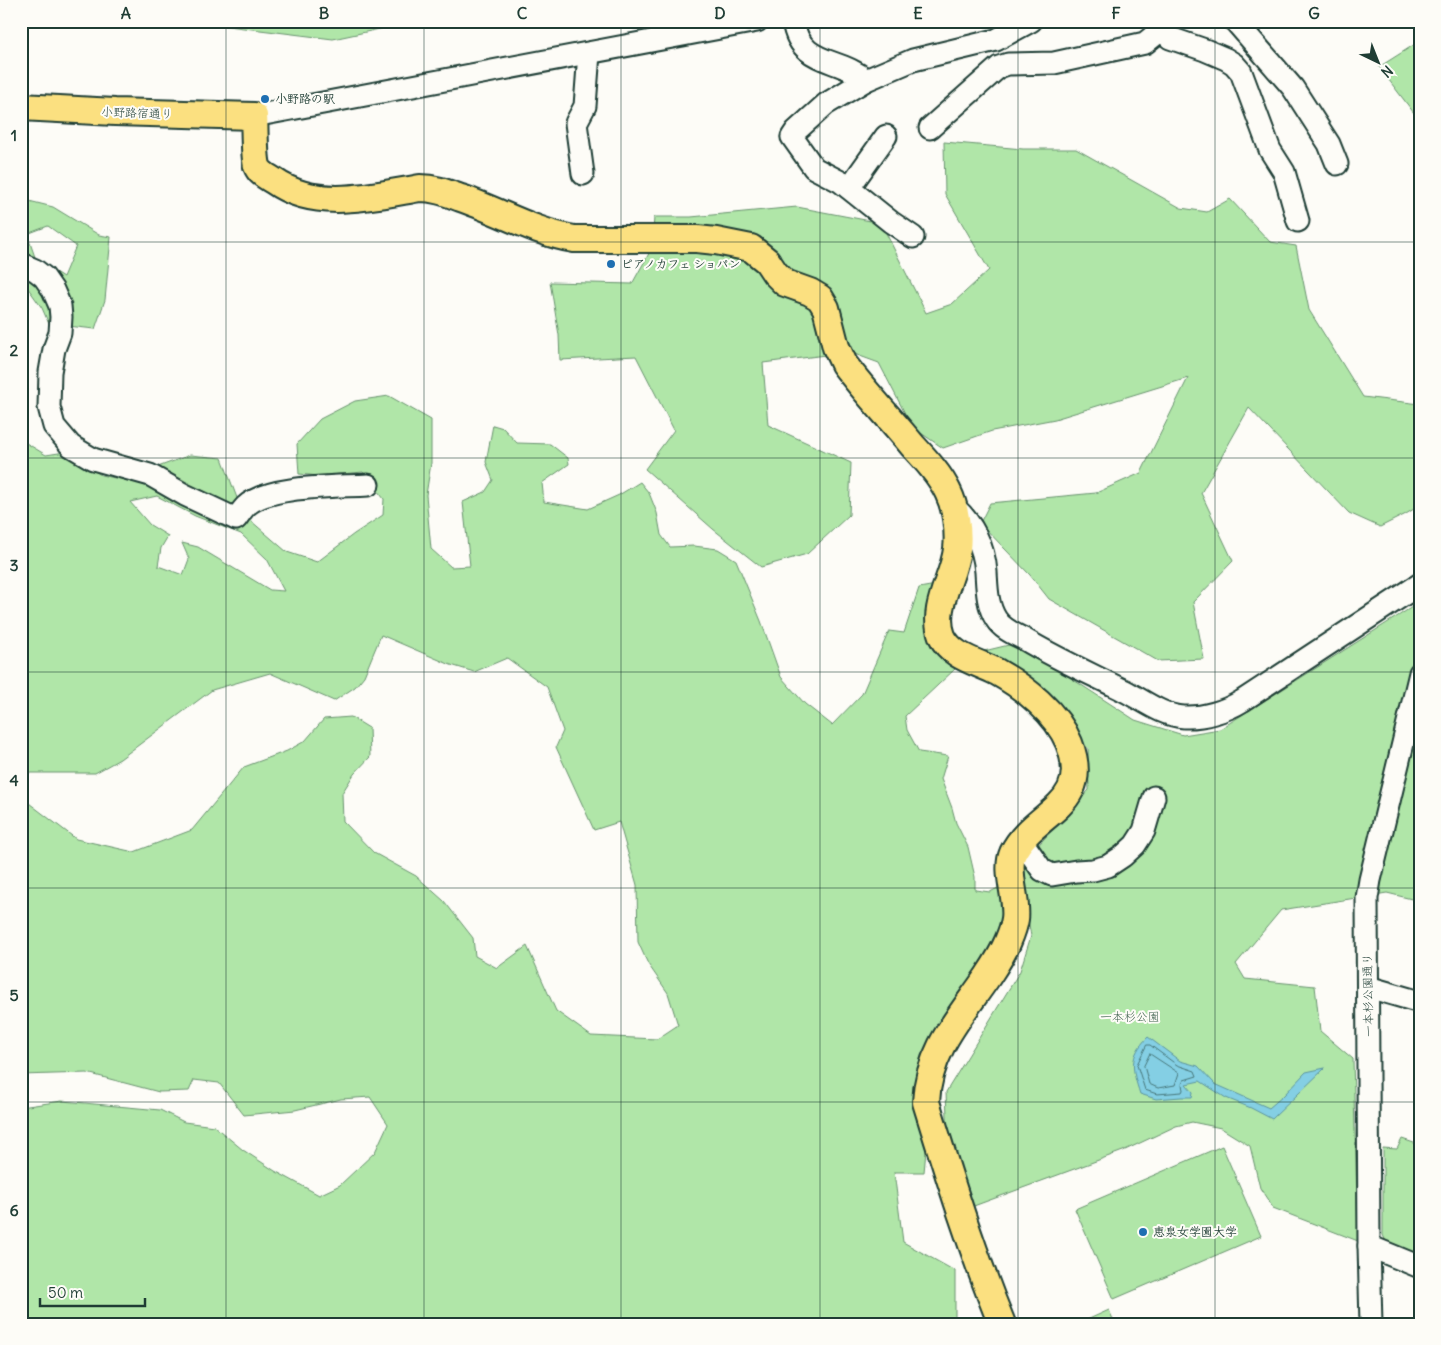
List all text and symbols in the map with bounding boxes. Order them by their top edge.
text: A [121,3,131,23]
text: B [319,3,330,23]
text: C [517,3,528,23]
text: D [714,3,726,23]
text: E [913,3,923,23]
text: F [1111,3,1121,23]
text: G [1308,3,1320,23]
north arrow [1354,38,1404,88]
text: N [1377,62,1397,81]
place label: 小野路の駅 [275,91,335,106]
marker: 小野路の駅 [259,93,271,105]
street label: 小野路宿通り [101,104,173,121]
text: 1 [11,125,17,145]
place label: ピアノカフェ ショパン [621,256,741,271]
marker: ピアノカフェ ショパン [605,258,617,270]
text: 2 [10,340,19,360]
text: 3 [9,555,19,575]
text: 4 [9,770,19,790]
street label: 一本杉公園通り [1359,953,1376,1037]
text: 5 [9,985,19,1005]
park label: 一本杉公園 [1100,1009,1160,1024]
text: 6 [9,1200,19,1220]
place label: 恵泉女学園大学 [1153,1224,1237,1239]
marker: 恵泉女学園大学 [1137,1226,1149,1238]
scale bar [40,1275,145,1307]
text: 50 m [48,1283,83,1302]

